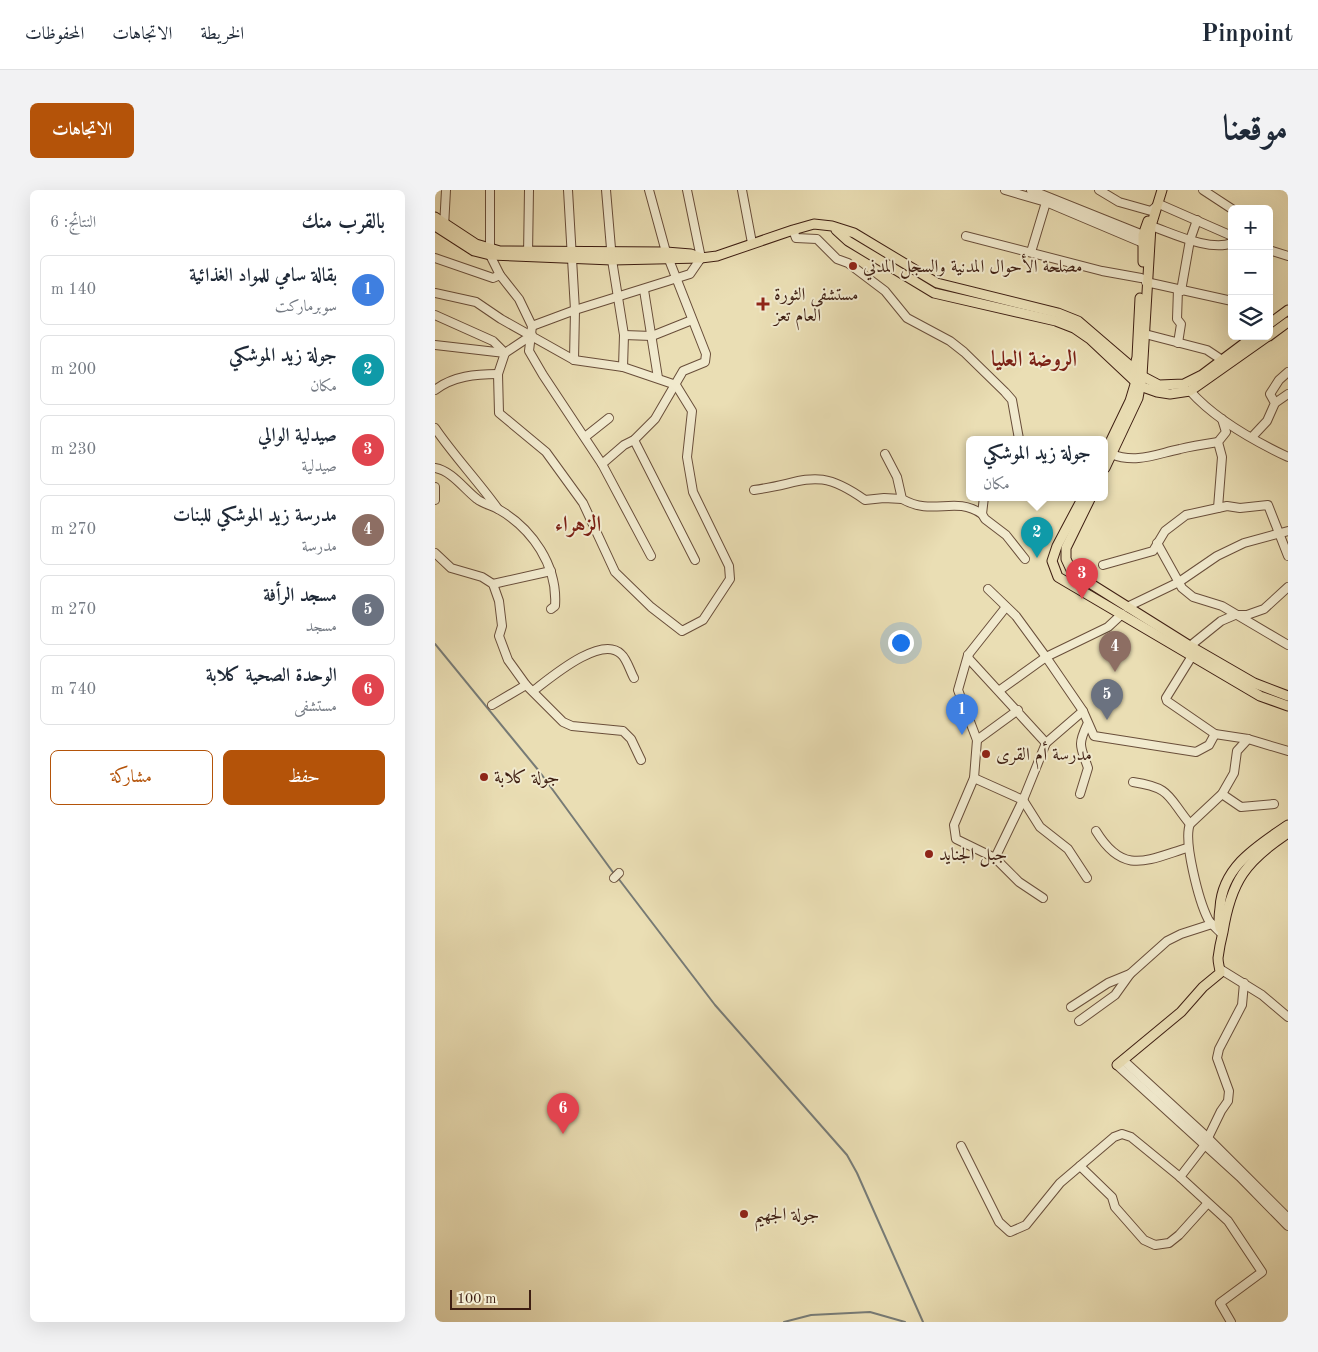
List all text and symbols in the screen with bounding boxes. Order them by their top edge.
text: Pinpoint [1201,23,1293,47]
text: المحفوظات [25,25,84,43]
text: الاتجاهات [112,25,172,43]
text: الخريطة [200,25,244,43]
button: الاتجاهات [30,103,134,158]
text: موقعنا [1223,112,1288,147]
map controls [1228,205,1273,340]
button: + [1228,205,1273,250]
text: بالقرب منك [302,212,385,233]
text: النتائج: 6 [50,215,96,231]
button: − [1228,250,1273,295]
place label: مصلحة الأحوال المدنية والسجل المدني [863,253,1083,281]
marker: مصلحة الأحوال المدنية والسجل المدني [847,260,859,272]
text: بقالة سامي للمواد الغذائية [189,267,337,286]
text: 140 m [51,282,96,298]
text: 1 [363,282,373,298]
place label: مستشفى الثورة العام تعز [772,286,859,331]
button: layers [1228,295,1273,340]
marker: مستشفى الثورة العام تعز [756,297,770,311]
text: سوبرماركت [275,299,337,315]
text: جولة زيد الموشكي [229,347,337,366]
district label: الروضة العليا [991,348,1077,372]
text: 200 m [51,362,96,378]
text: 2 [363,362,373,378]
text: مكان [310,379,337,395]
text: صيدلية الوالي [258,427,337,446]
popup [966,436,1108,501]
text: 230 m [51,442,96,458]
text: 3 [363,442,373,458]
text: جولة زيد الموشكي [983,445,1091,464]
text: صيدلية [302,459,337,475]
text: مكان [983,477,1010,493]
text: مدرسة زيد الموشكي للبنات [173,507,337,526]
district label: الزهراء [555,514,601,538]
pin: 2 [1021,517,1053,558]
text: 270 m [51,522,96,538]
text: 4 [363,522,373,538]
text: مدرسة [302,539,337,555]
pin: 3 [1066,558,1098,599]
text: مسجد الرأفة [263,587,337,606]
text: 270 m [51,602,96,618]
text: 5 [363,602,373,618]
text: مسجد [306,619,337,635]
your location [888,630,914,656]
pin: 4 [1099,631,1131,672]
text: الوحدة الصحية كلابة [206,667,337,686]
pin: 5 [1091,679,1123,720]
text: 740 m [51,682,96,698]
text: 6 [363,682,373,698]
pin: 1 [946,694,978,735]
text: مستشفى [294,699,337,715]
place label: مدرسة أم القرى [996,741,1092,770]
marker: مدرسة أم القرى [980,748,992,760]
button: مشاركة [50,750,213,805]
button: حفظ [223,750,385,805]
place label: جولة كلابة [494,768,560,788]
marker: جولة كلابة [478,771,490,783]
place label: جبل الجنايد [939,846,1007,867]
marker: جبل الجنايد [923,848,935,860]
pin: 6 [547,1093,579,1134]
place label: جولة الجهيم [754,1206,819,1232]
marker: جولة الجهيم [738,1208,750,1220]
scale bar [450,1287,531,1310]
text: 100 m [457,1292,496,1306]

